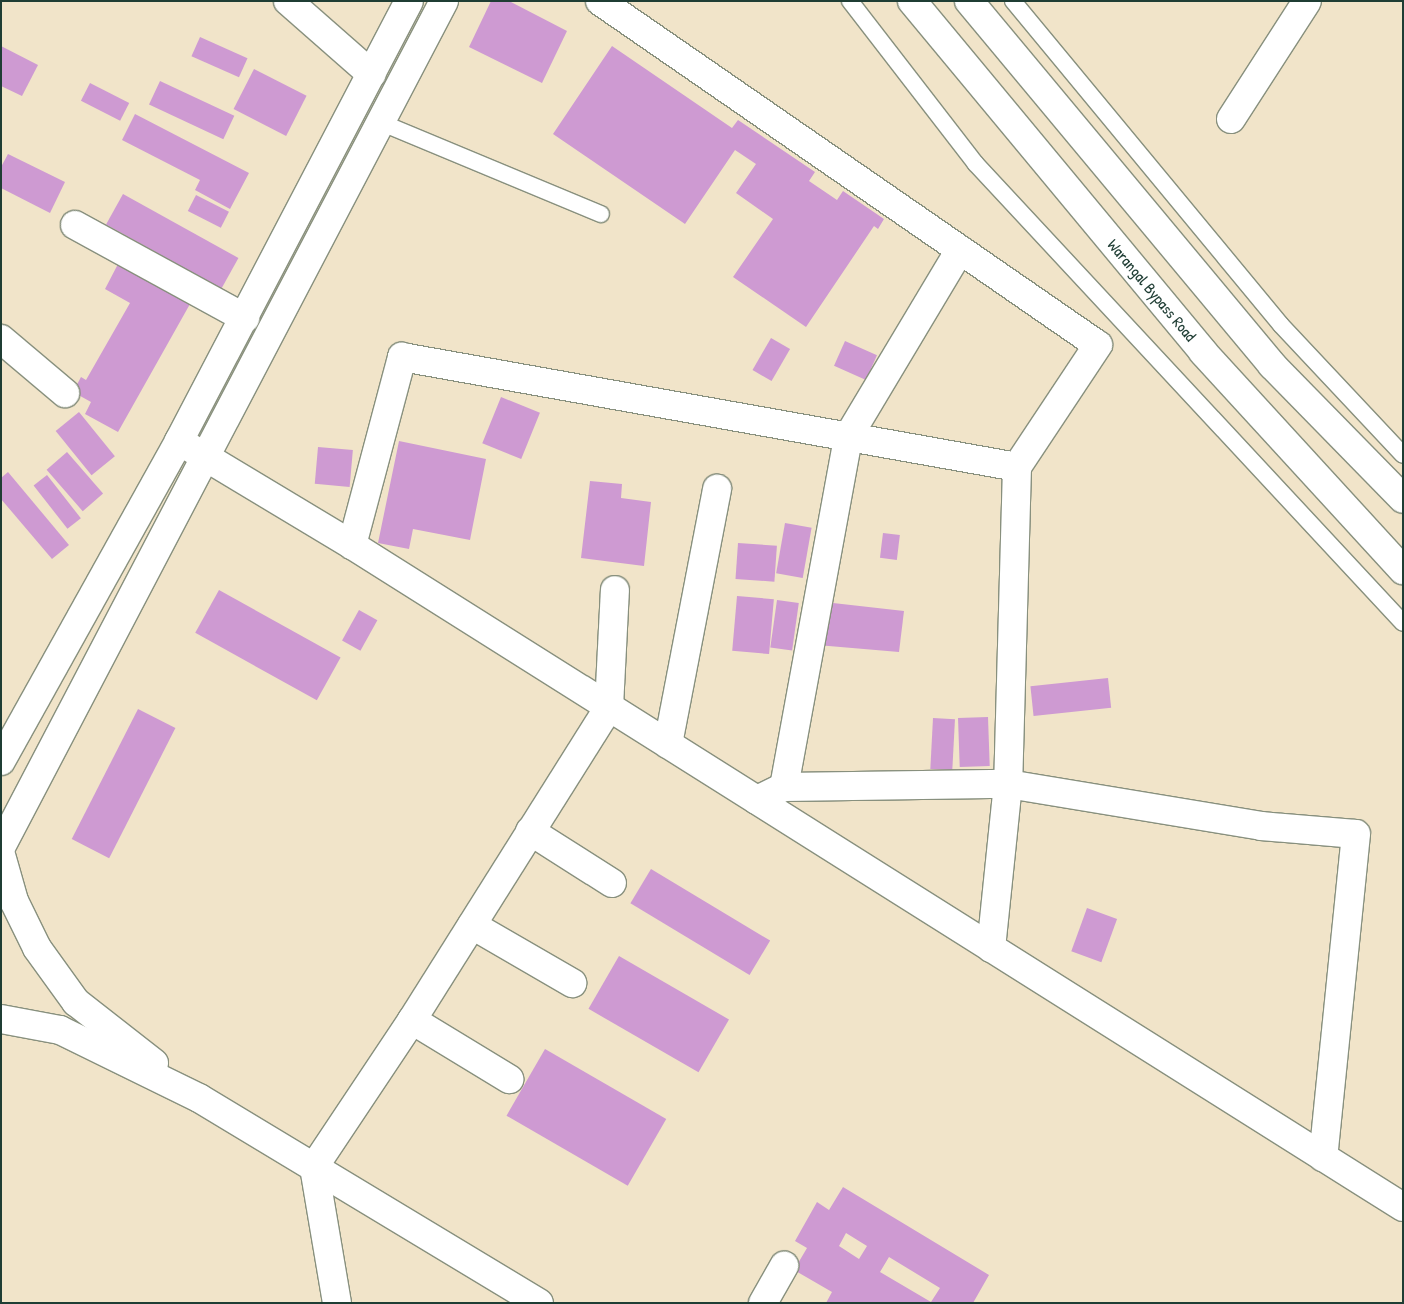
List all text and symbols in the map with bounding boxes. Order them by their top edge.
street label: Warangal Bypass Road [1104,235,1200,345]

